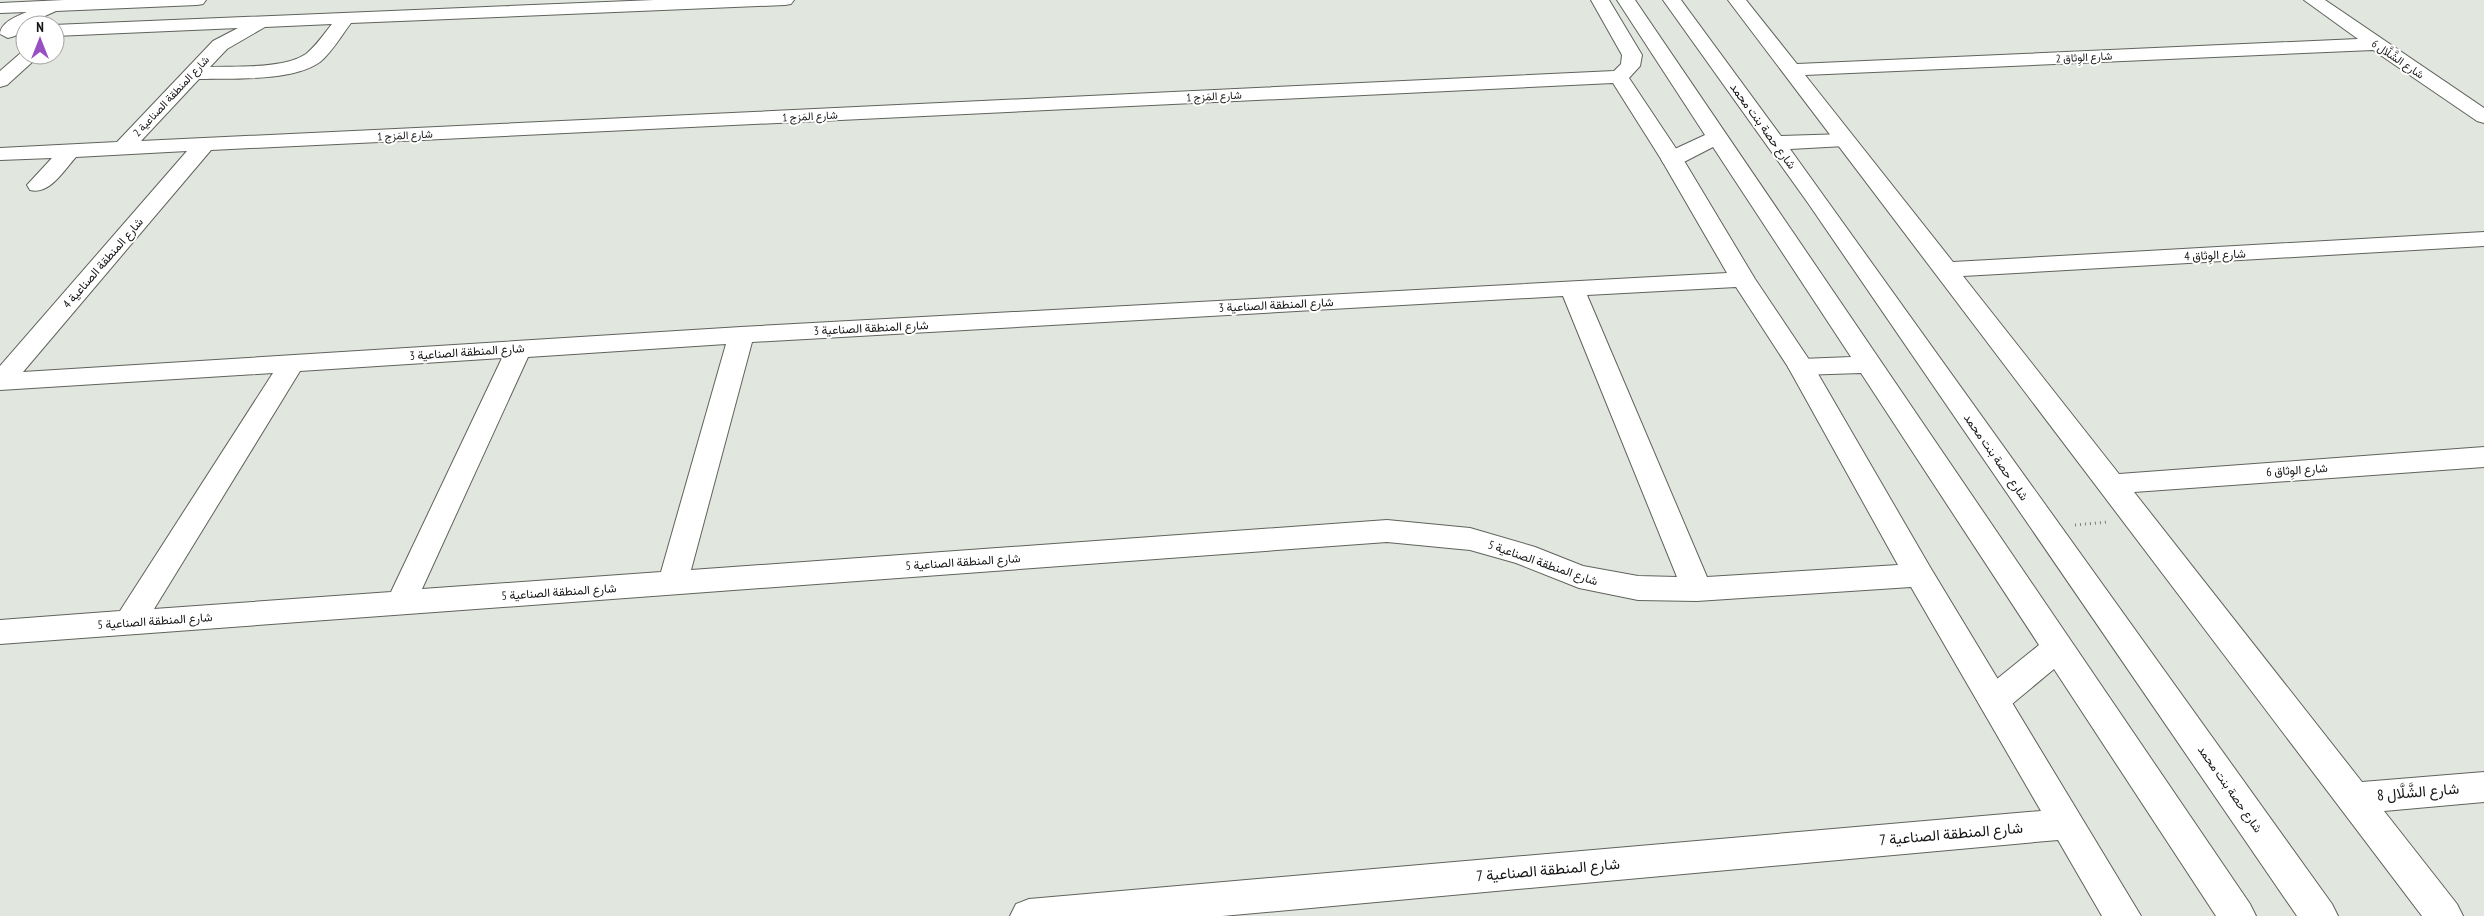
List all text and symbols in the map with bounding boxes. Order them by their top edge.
north arrow [15,15,65,65]
text: N [36,18,44,36]
street label: شارع الشَّلَّال 6 [2368,36,2428,83]
street label: شارع الوِثاق 2 [2055,49,2113,67]
street label: شارع المنطقة الصناعية 2 [130,52,213,140]
street label: شارع حصة بنت محمد [1725,80,1800,173]
street label: شارع المَزج 1 [1186,88,1242,105]
street label: شارع المَزج 1 [782,108,838,125]
street label: شارع المَزج 1 [377,127,433,144]
street label: شارع المنطقة الصناعية 4 [59,214,148,312]
street label: شارع الوِثاق 4 [2184,245,2246,266]
street label: شارع المنطقة الصناعية 3 [1218,294,1334,317]
street label: شارع المنطقة الصناعية 3 [813,317,929,340]
street label: شارع المنطقة الصناعية 3 [409,340,525,365]
street label: شارع حصة بنت محمد [1959,410,2032,504]
street label: شارع الوِثاق 6 [2266,460,2328,481]
street label: شارع المنطقة الصناعية 5 [1486,537,1600,590]
street label: شارع المنطقة الصناعية 5 [905,550,1021,575]
street label: شارع المنطقة الصناعية 5 [501,580,617,605]
street label: شارع المنطقة الصناعية 5 [97,609,213,634]
street label: شارع حصة بنت محمد [2193,742,2266,836]
street label: شارع الشَّلَّال 8 [2376,778,2460,807]
street label: شارع المنطقة الصناعية 7 [1878,818,2024,851]
street label: شارع المنطقة الصناعية 7 [1475,854,1621,887]

